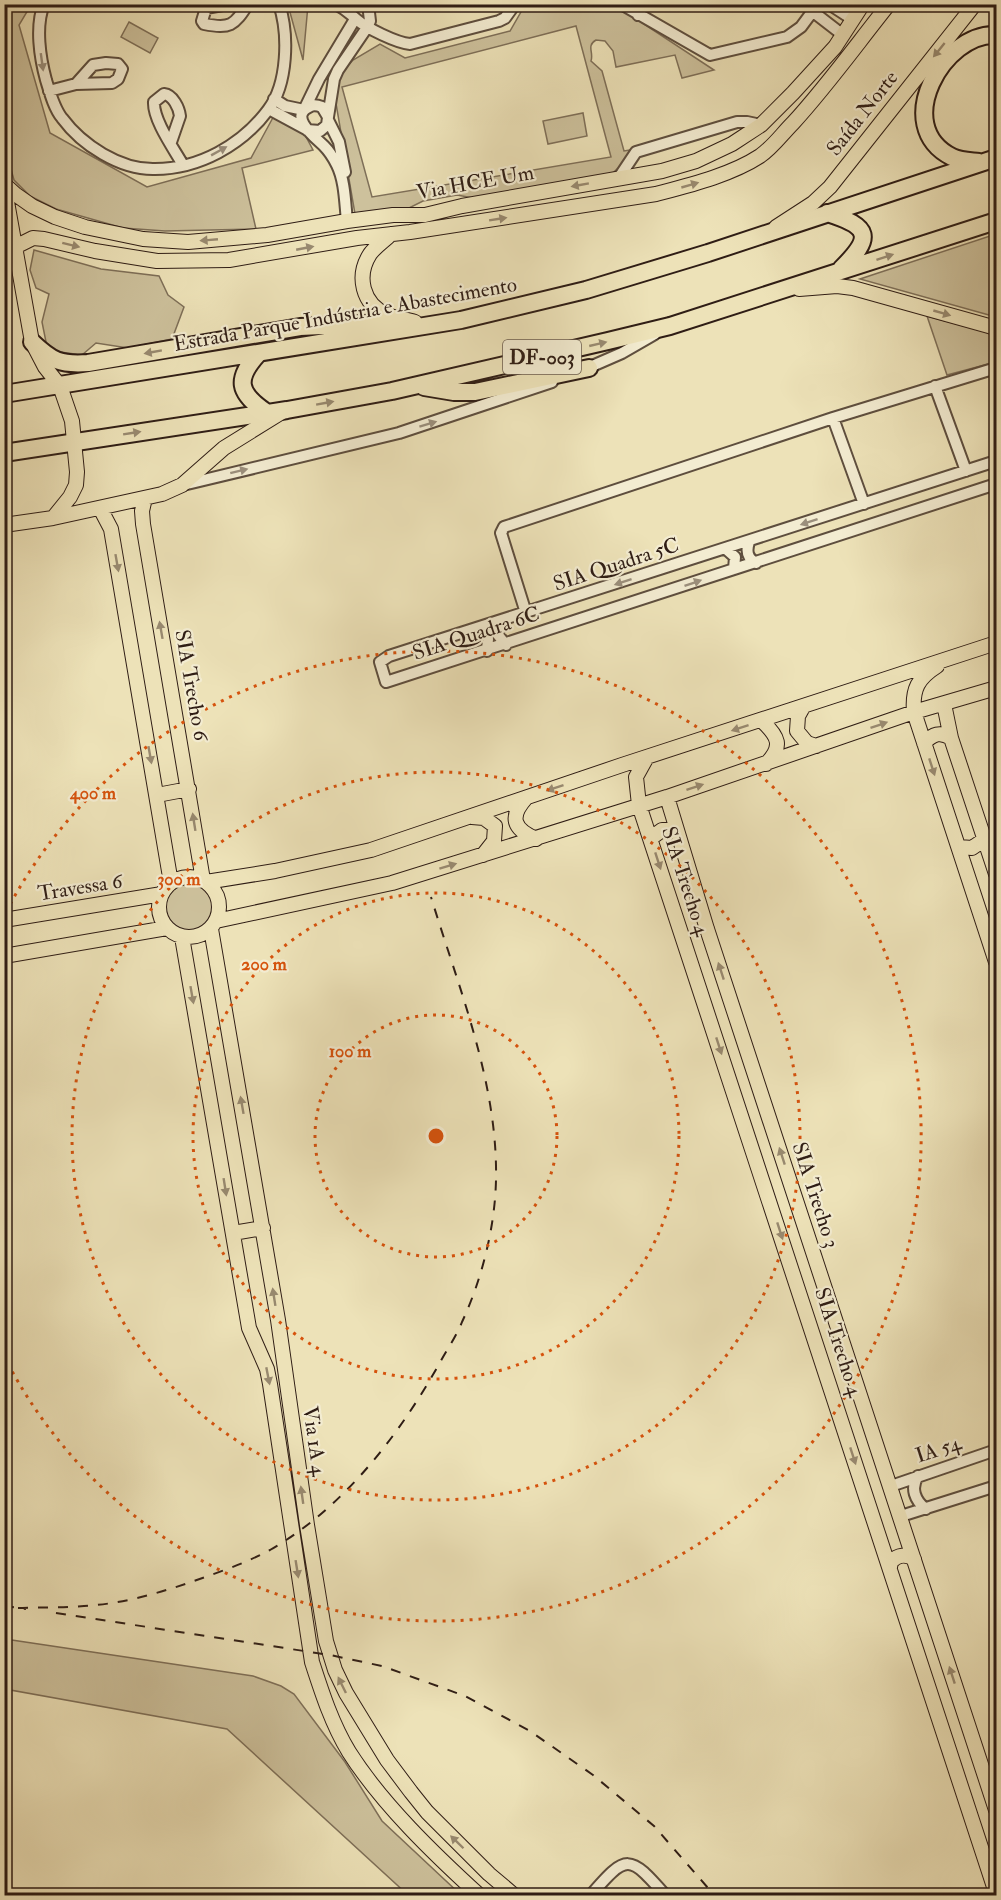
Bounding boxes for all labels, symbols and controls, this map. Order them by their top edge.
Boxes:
one-way arrow [932,42,945,58]
one-way arrow [38,53,47,72]
street label: Saída Norte [821,65,904,161]
one-way arrow [211,146,228,156]
street label: Via HCE Um [414,159,536,206]
one-way arrow [681,180,699,189]
one-way arrow [570,181,589,190]
one-way arrow [488,214,507,223]
one-way arrow [200,236,219,245]
one-way arrow [61,241,80,251]
one-way arrow [296,243,315,252]
one-way arrow [876,252,894,261]
street label: Estrada Parque Indústria e Abastecimento [171,271,519,358]
one-way arrow [933,308,951,318]
one-way arrow [588,338,607,348]
road number: DF-003 [503,340,581,374]
one-way arrow [143,348,162,357]
one-way arrow [316,398,335,407]
one-way arrow [420,419,438,428]
one-way arrow [123,428,142,437]
one-way arrow [230,466,249,475]
one-way arrow [800,518,818,528]
street label: SIA Quadra 5C [550,531,683,598]
one-way arrow [113,554,122,573]
one-way arrow [614,577,632,587]
one-way arrow [684,578,702,587]
street label: SIA Quadra 6C [409,600,543,667]
one-way arrow [157,620,166,639]
street label: SIA Trecho 6 [168,627,215,744]
one-way arrow [870,719,888,729]
one-way arrow [731,723,749,733]
one-way arrow [146,746,155,765]
one-way arrow [928,758,937,776]
text: 400 m [69,782,117,805]
one-way arrow [686,782,704,792]
one-way arrow [546,784,564,794]
one-way arrow [189,812,198,831]
street label: SIA Trecho 4 [655,823,716,941]
one-way arrow [654,852,663,870]
one-way arrow [439,861,457,870]
street label: Travessa 6 [36,867,126,907]
text: 300 m [157,868,202,891]
text: 200 m [241,953,288,976]
one-way arrow [715,962,725,980]
one-way arrow [188,985,197,1004]
one-way arrow [714,1037,724,1055]
text: 100 m [329,1040,372,1063]
one-way arrow [237,1095,246,1114]
centre of rings [426,1126,446,1146]
street label: SIA Trecho 3 [786,1139,845,1252]
one-way arrow [776,1147,786,1165]
one-way arrow [221,1178,230,1197]
one-way arrow [776,1222,785,1240]
street label: SIA Trecho 4 [808,1284,869,1402]
one-way arrow [269,1288,278,1307]
one-way arrow [264,1367,273,1386]
street label: Via 1A 4 [296,1405,333,1479]
street label: IA 54 [912,1429,966,1469]
one-way arrow [849,1447,859,1465]
one-way arrow [298,1485,307,1504]
one-way arrow [293,1559,302,1578]
one-way arrow [947,1666,956,1684]
one-way arrow [338,1677,347,1694]
one-way arrow [450,1835,464,1849]

